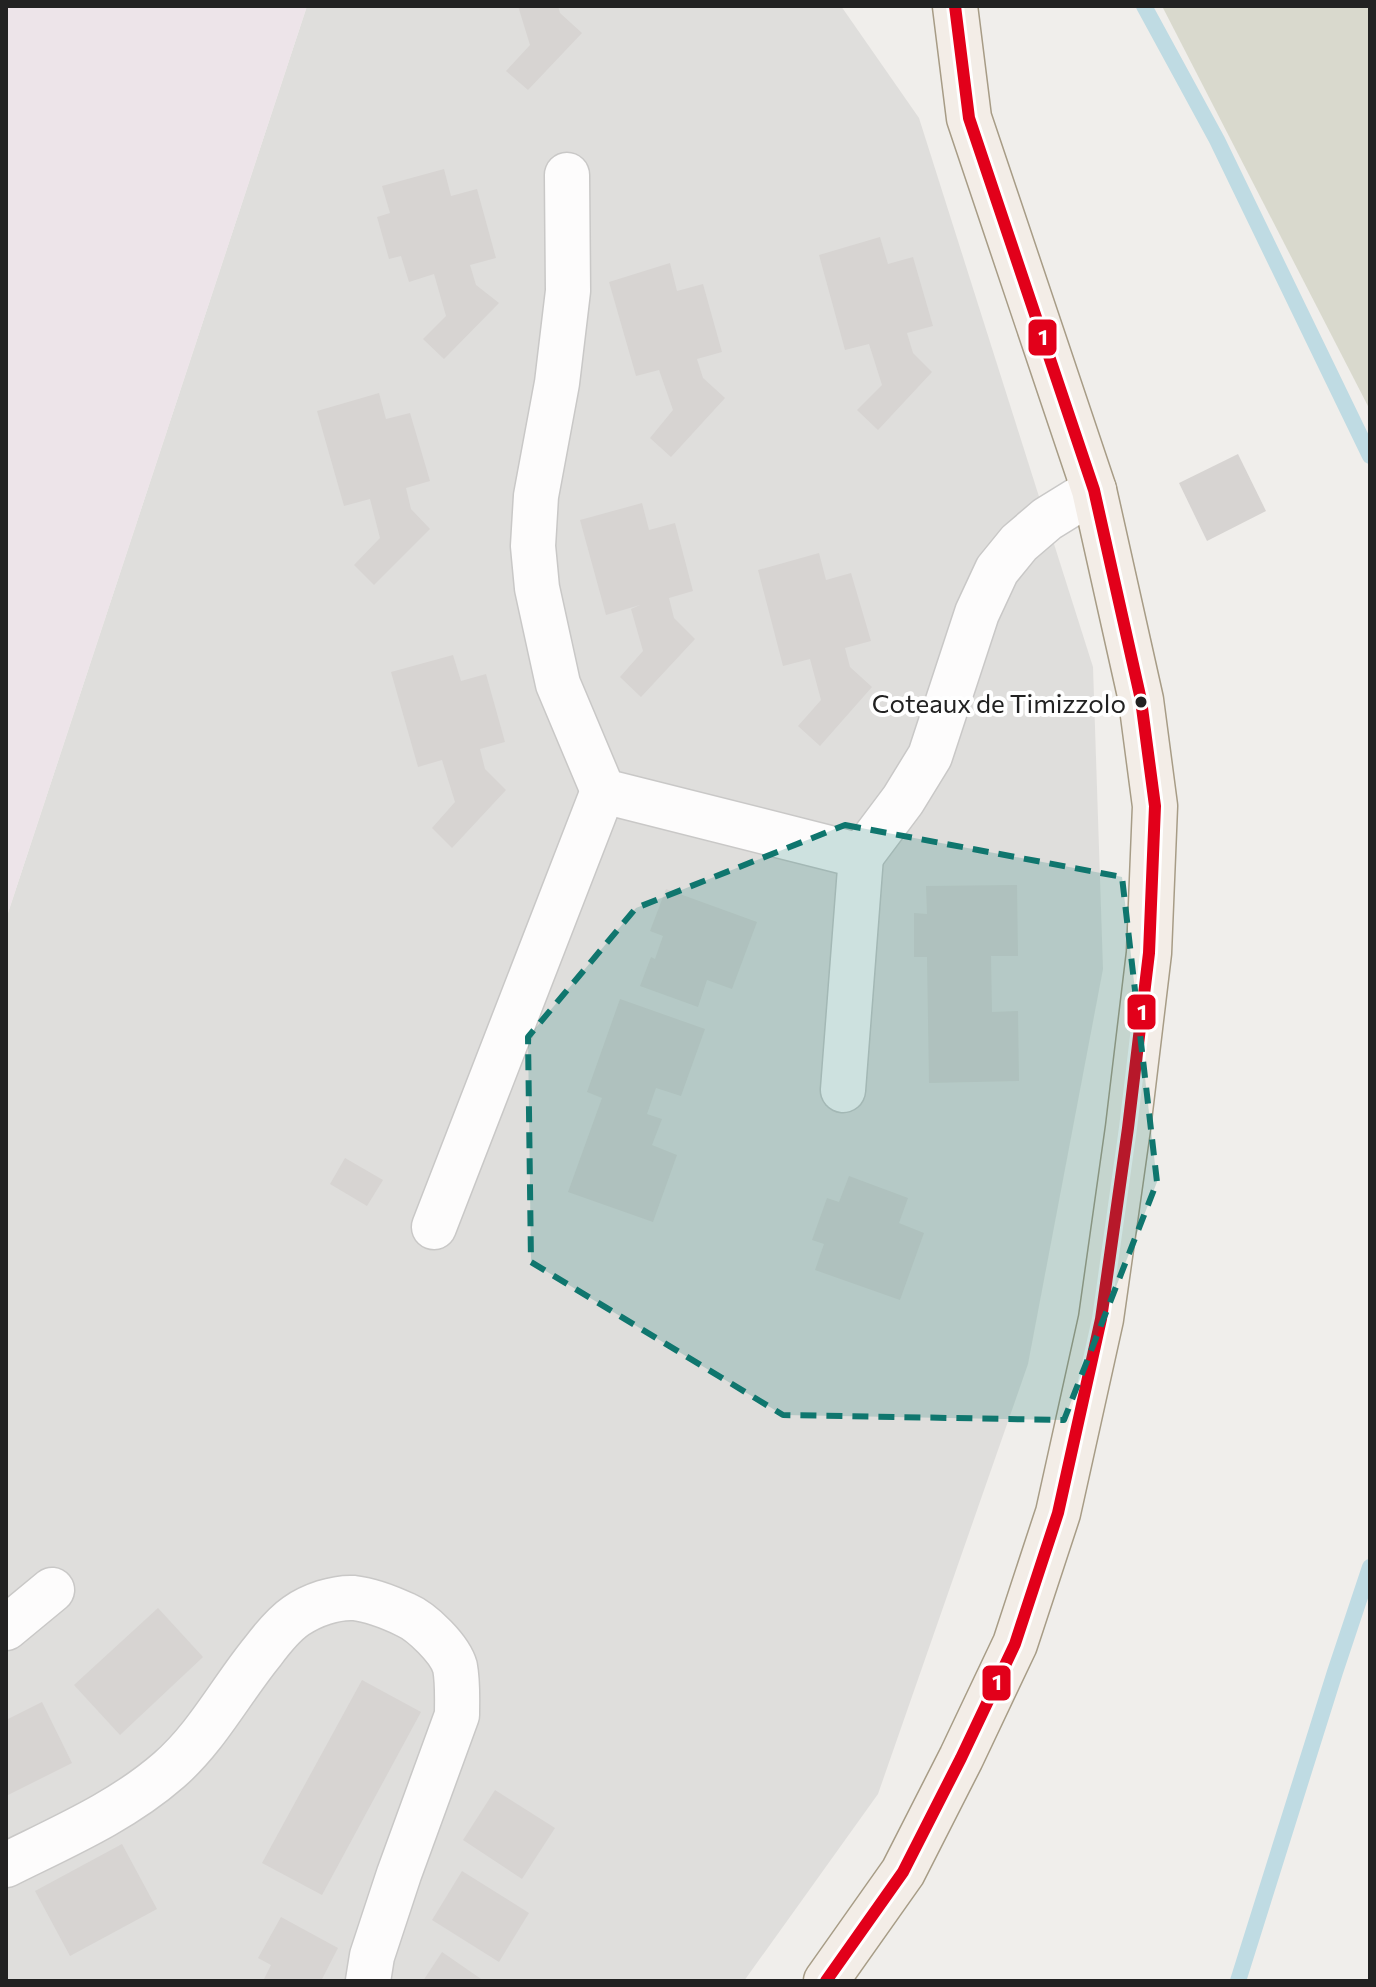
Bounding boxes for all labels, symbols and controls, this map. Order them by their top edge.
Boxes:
line badge: 1 [1027,318,1058,357]
text: 1 [1038,323,1048,350]
place label: Coteaux de Timizzolo [872,687,1126,718]
marker: Coteaux de Timizzolo [1133,694,1149,710]
line badge: 1 [1126,993,1157,1031]
text: 1 [1137,998,1147,1025]
line badge: 1 [981,1664,1012,1702]
text: 1 [992,1668,1002,1695]

